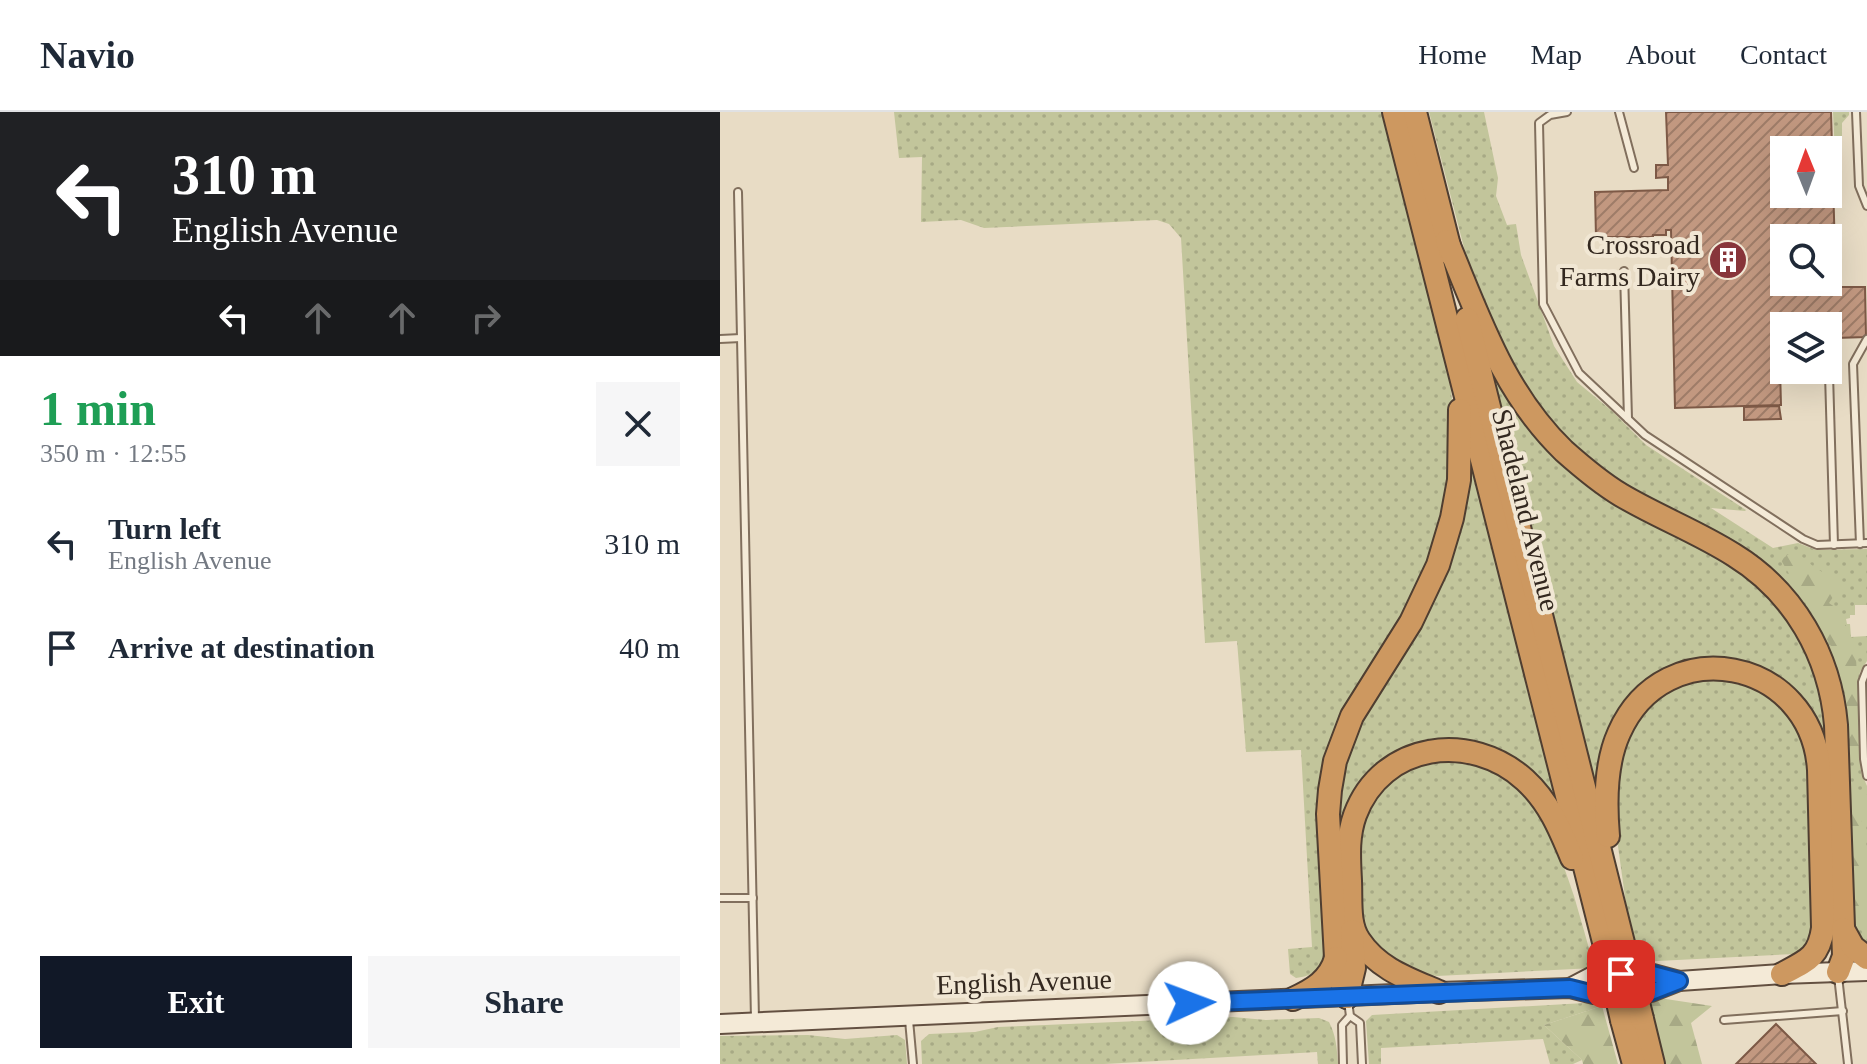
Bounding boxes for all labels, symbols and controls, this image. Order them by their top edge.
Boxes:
text: Navio [40,34,135,76]
text: Home [1418,39,1487,70]
text: Map [1531,39,1582,70]
text: About [1626,39,1696,70]
text: Contact [1740,39,1827,70]
north arrow [1770,136,1842,208]
map controls [1770,136,1842,384]
icon: left [40,144,144,248]
text: 310 m [172,144,317,206]
text: English Avenue [172,210,398,250]
button: search [1770,224,1842,296]
place label: Crossroad Farms Dairy [1559,229,1700,292]
building icon: Crossroad Farms Dairy [1707,239,1749,281]
icon: left [212,296,256,340]
icon: ahead [296,296,340,340]
icon: ahead [380,296,424,340]
icon: right [464,296,508,340]
button: layers [1770,312,1842,384]
text: 1 min [40,382,156,435]
button: close [596,382,680,466]
street label: Shadeland Avenue [1486,406,1566,614]
text: 350 m · 12:55 [40,439,187,468]
text: Turn left [108,512,221,545]
icon: left [40,522,84,566]
text: 310 m [604,527,680,560]
text: English Avenue [108,546,271,575]
icon: arrive [40,626,84,670]
text: Arrive at destination [108,631,375,664]
text: 40 m [619,631,680,664]
pin [1587,940,1655,1008]
icon: arrive [1599,952,1643,996]
button: Exit [40,956,352,1048]
button: Share [368,956,680,1048]
position arrow [1147,961,1231,1045]
street label: English Avenue [936,963,1112,1001]

